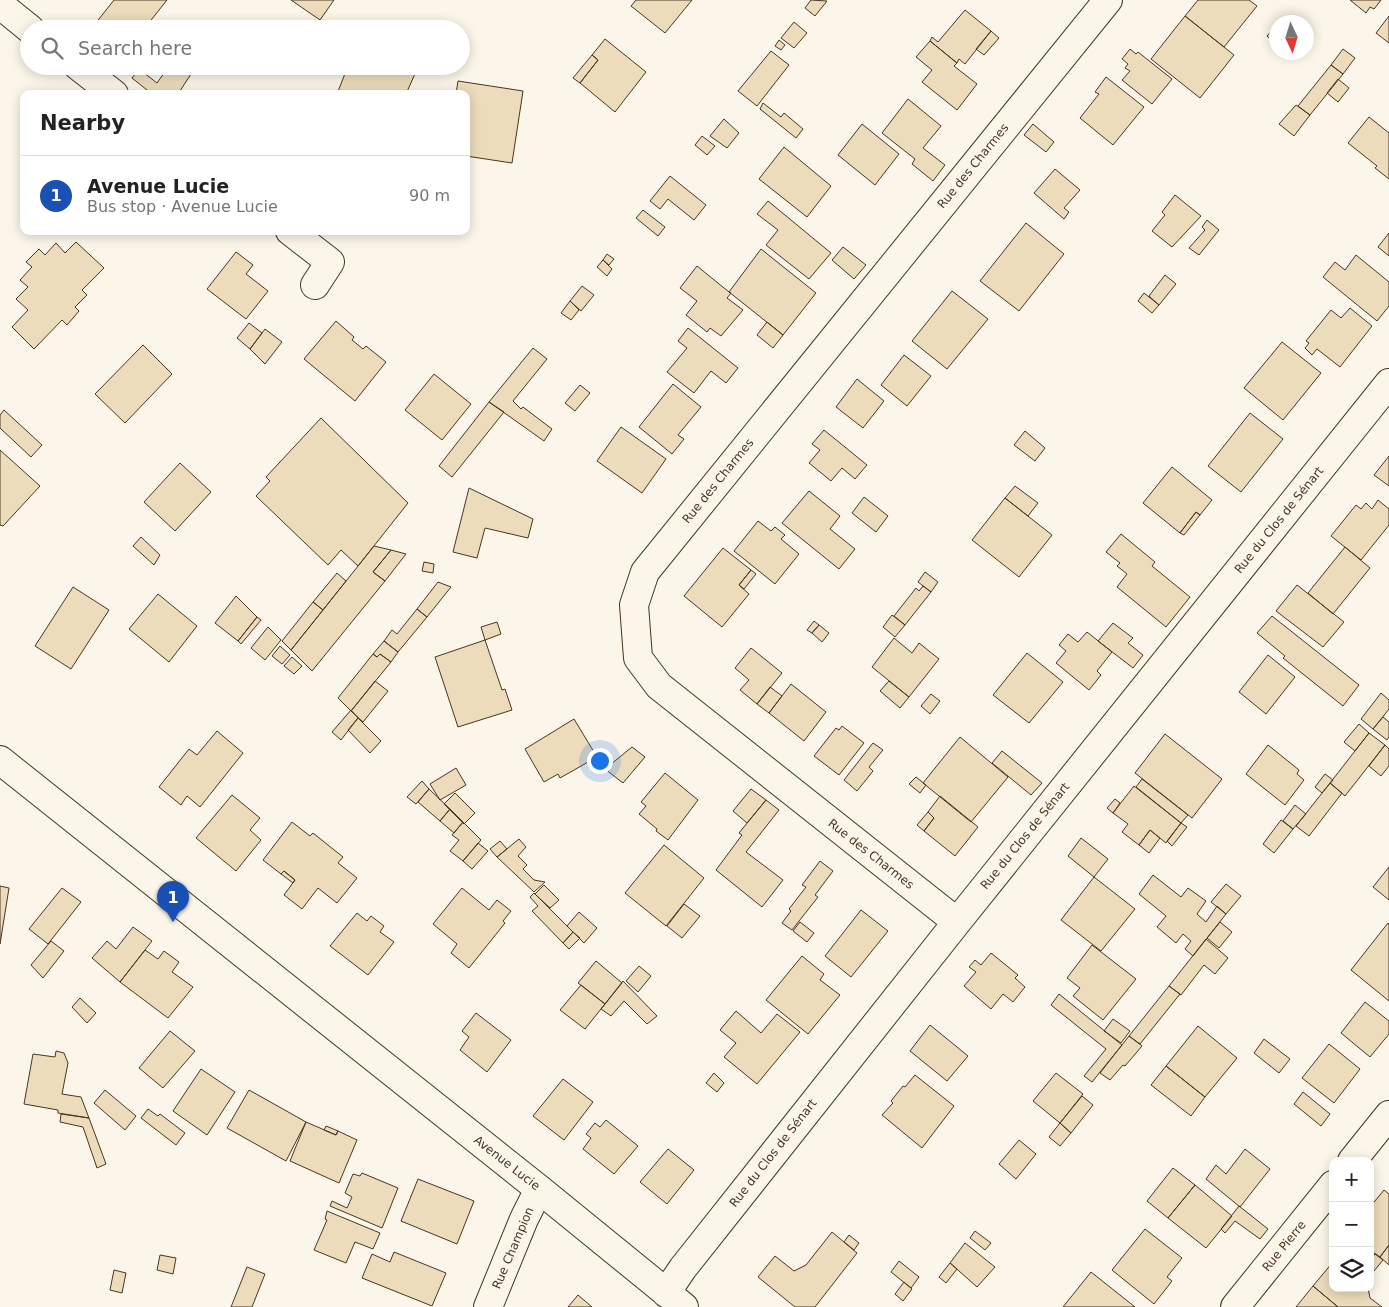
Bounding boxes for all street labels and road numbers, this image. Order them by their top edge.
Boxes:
street label: Rue des Charmes [935,121,1011,211]
street label: Rue des Charmes [680,436,756,526]
street label: Rue du Clos de Sénart [1232,464,1327,576]
street label: Rue du Clos de Sénart [978,780,1073,892]
street label: Rue des Charmes [825,816,917,892]
street label: Rue du Clos de Sénart [726,1096,820,1210]
street label: Avenue Lucie [471,1133,543,1193]
street label: Rue Champion [489,1205,537,1291]
street label: Rue Pierre [1259,1218,1309,1274]

